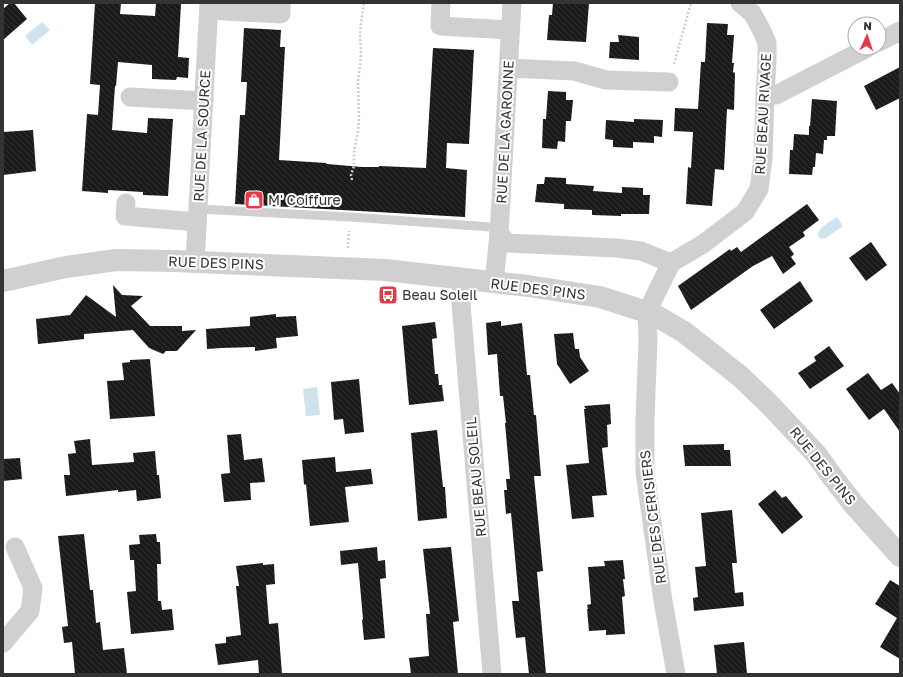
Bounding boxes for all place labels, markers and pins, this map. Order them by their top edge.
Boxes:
shop icon: M' Coiffure [243,189,265,211]
place label: M' Coiffure [268,191,341,208]
bus stop icon: Beau Soleil [377,284,399,306]
place label: Beau Soleil [402,286,477,303]

